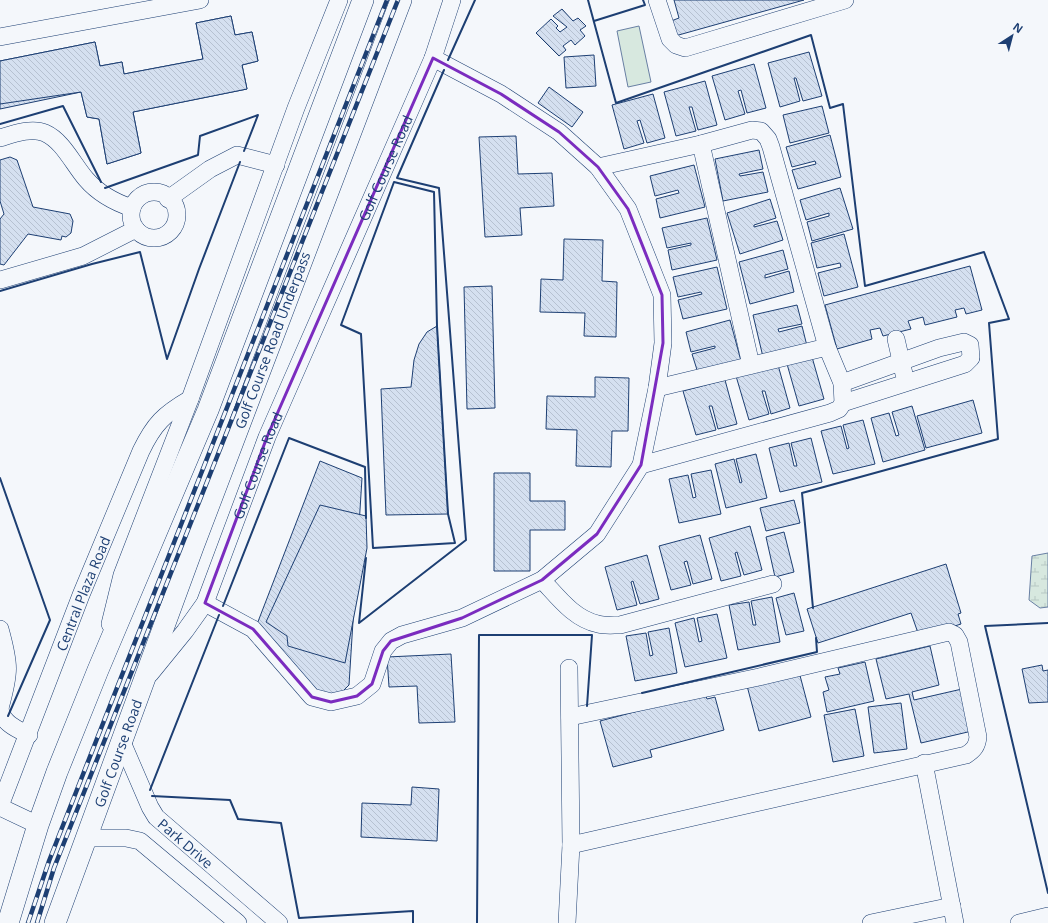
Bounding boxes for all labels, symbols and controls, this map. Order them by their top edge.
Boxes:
north arrow [992,16,1032,56]
text: N [1010,19,1026,36]
street label: Golf Course Road [353,112,416,224]
street label: Golf Course Road Underpass [229,248,314,431]
street label: Golf Course Road [228,409,286,522]
street label: Central Plaza Road [51,533,114,654]
street label: Golf Course Road [89,696,146,810]
street label: Park Drive [154,814,218,872]

